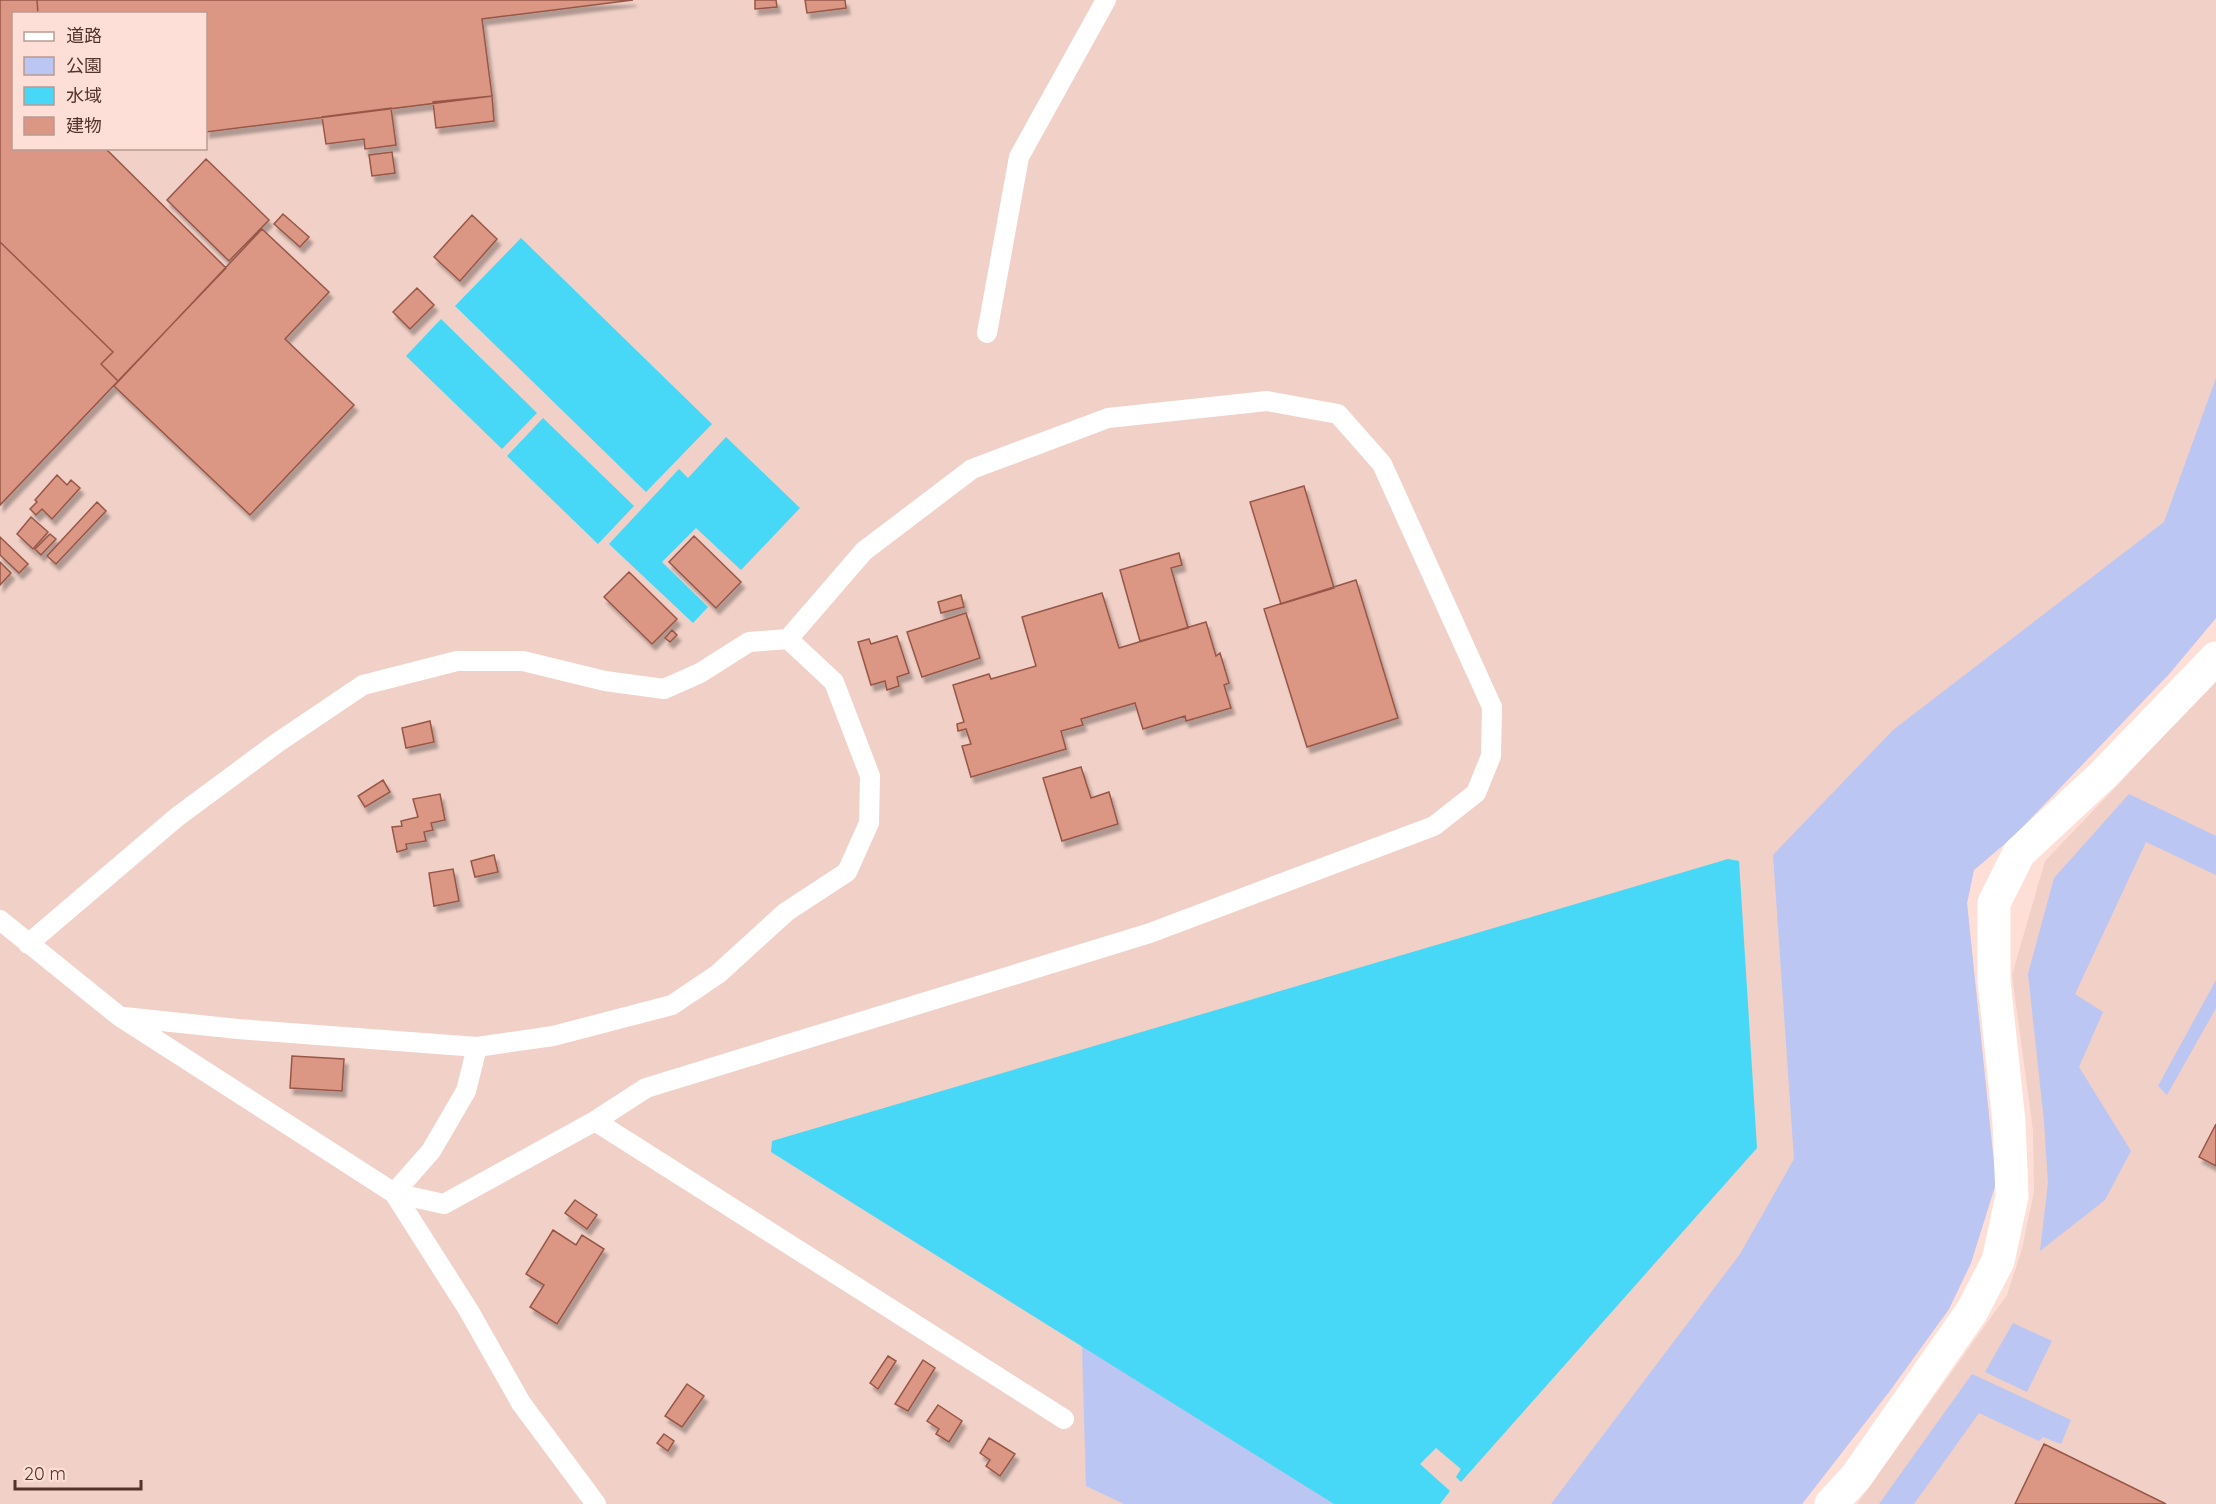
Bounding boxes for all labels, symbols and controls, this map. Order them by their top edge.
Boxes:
legend [12,12,207,150]
text: 道路 [66,24,102,47]
text: 公園 [66,54,102,77]
text: 水域 [66,84,102,107]
text: 建物 [66,114,102,137]
scale bar [15,1453,141,1491]
text: 20 m [24,1462,66,1485]

